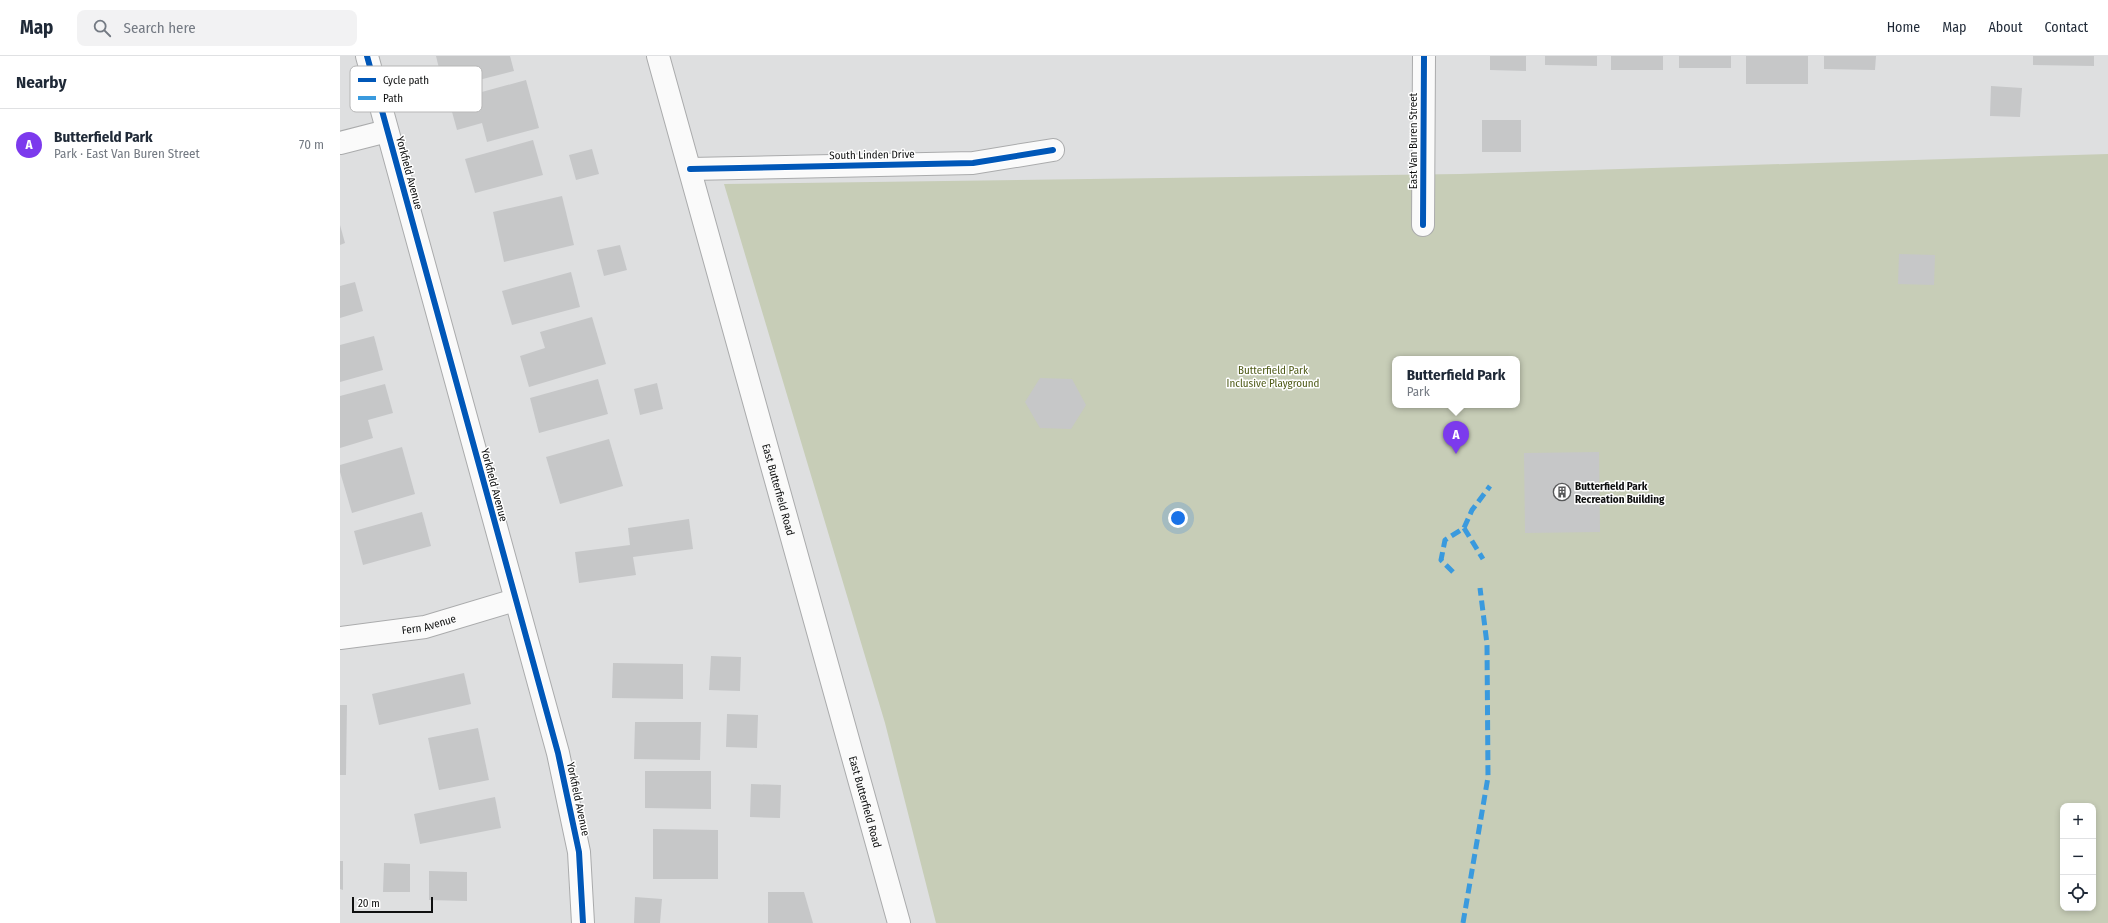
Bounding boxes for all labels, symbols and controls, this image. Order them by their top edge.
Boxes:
search box [77,10,357,46]
text: Map [20,16,53,39]
icon: search [91,17,113,39]
text: Search here [123,19,196,37]
text: Home [1887,19,1920,36]
text: Map [1942,19,1966,36]
text: About [1988,19,2023,36]
text: Contact [2045,19,2088,36]
legend [350,66,482,112]
text: Nearby [16,72,67,93]
text: Cycle path [383,74,429,87]
text: Path [383,92,403,105]
street label: East Van Buren Street [1407,92,1420,189]
text: Butterfield Park [54,128,153,146]
street label: Yorkfield Avenue [393,135,425,211]
text: A [25,137,33,152]
text: 70 m [299,137,324,152]
text: Park · East Van Buren Street [54,146,200,161]
street label: South Linden Drive [829,148,915,162]
popup [1392,356,1520,408]
park label: Butterfield Park Inclusive Playground [1227,364,1319,390]
text: Butterfield Park [1407,366,1505,384]
text: Park [1407,384,1430,399]
pin: A [1443,421,1469,454]
street label: East Butterfield Road [760,442,797,537]
street label: Yorkfield Avenue [478,447,510,523]
place label: Butterfield Park Recreation Building [1575,480,1665,506]
building icon: Butterfield Park Recreation Building [1552,482,1572,502]
your location [1168,508,1188,528]
street label: Fern Avenue [401,612,457,636]
street label: East Butterfield Road [846,754,884,849]
street label: Yorkfield Avenue [564,761,592,837]
map controls [2060,803,2096,911]
button: + [2060,803,2096,839]
button: − [2060,839,2096,875]
button: locate [2060,875,2096,911]
scale bar [352,895,433,914]
text: 20 m [358,897,380,910]

